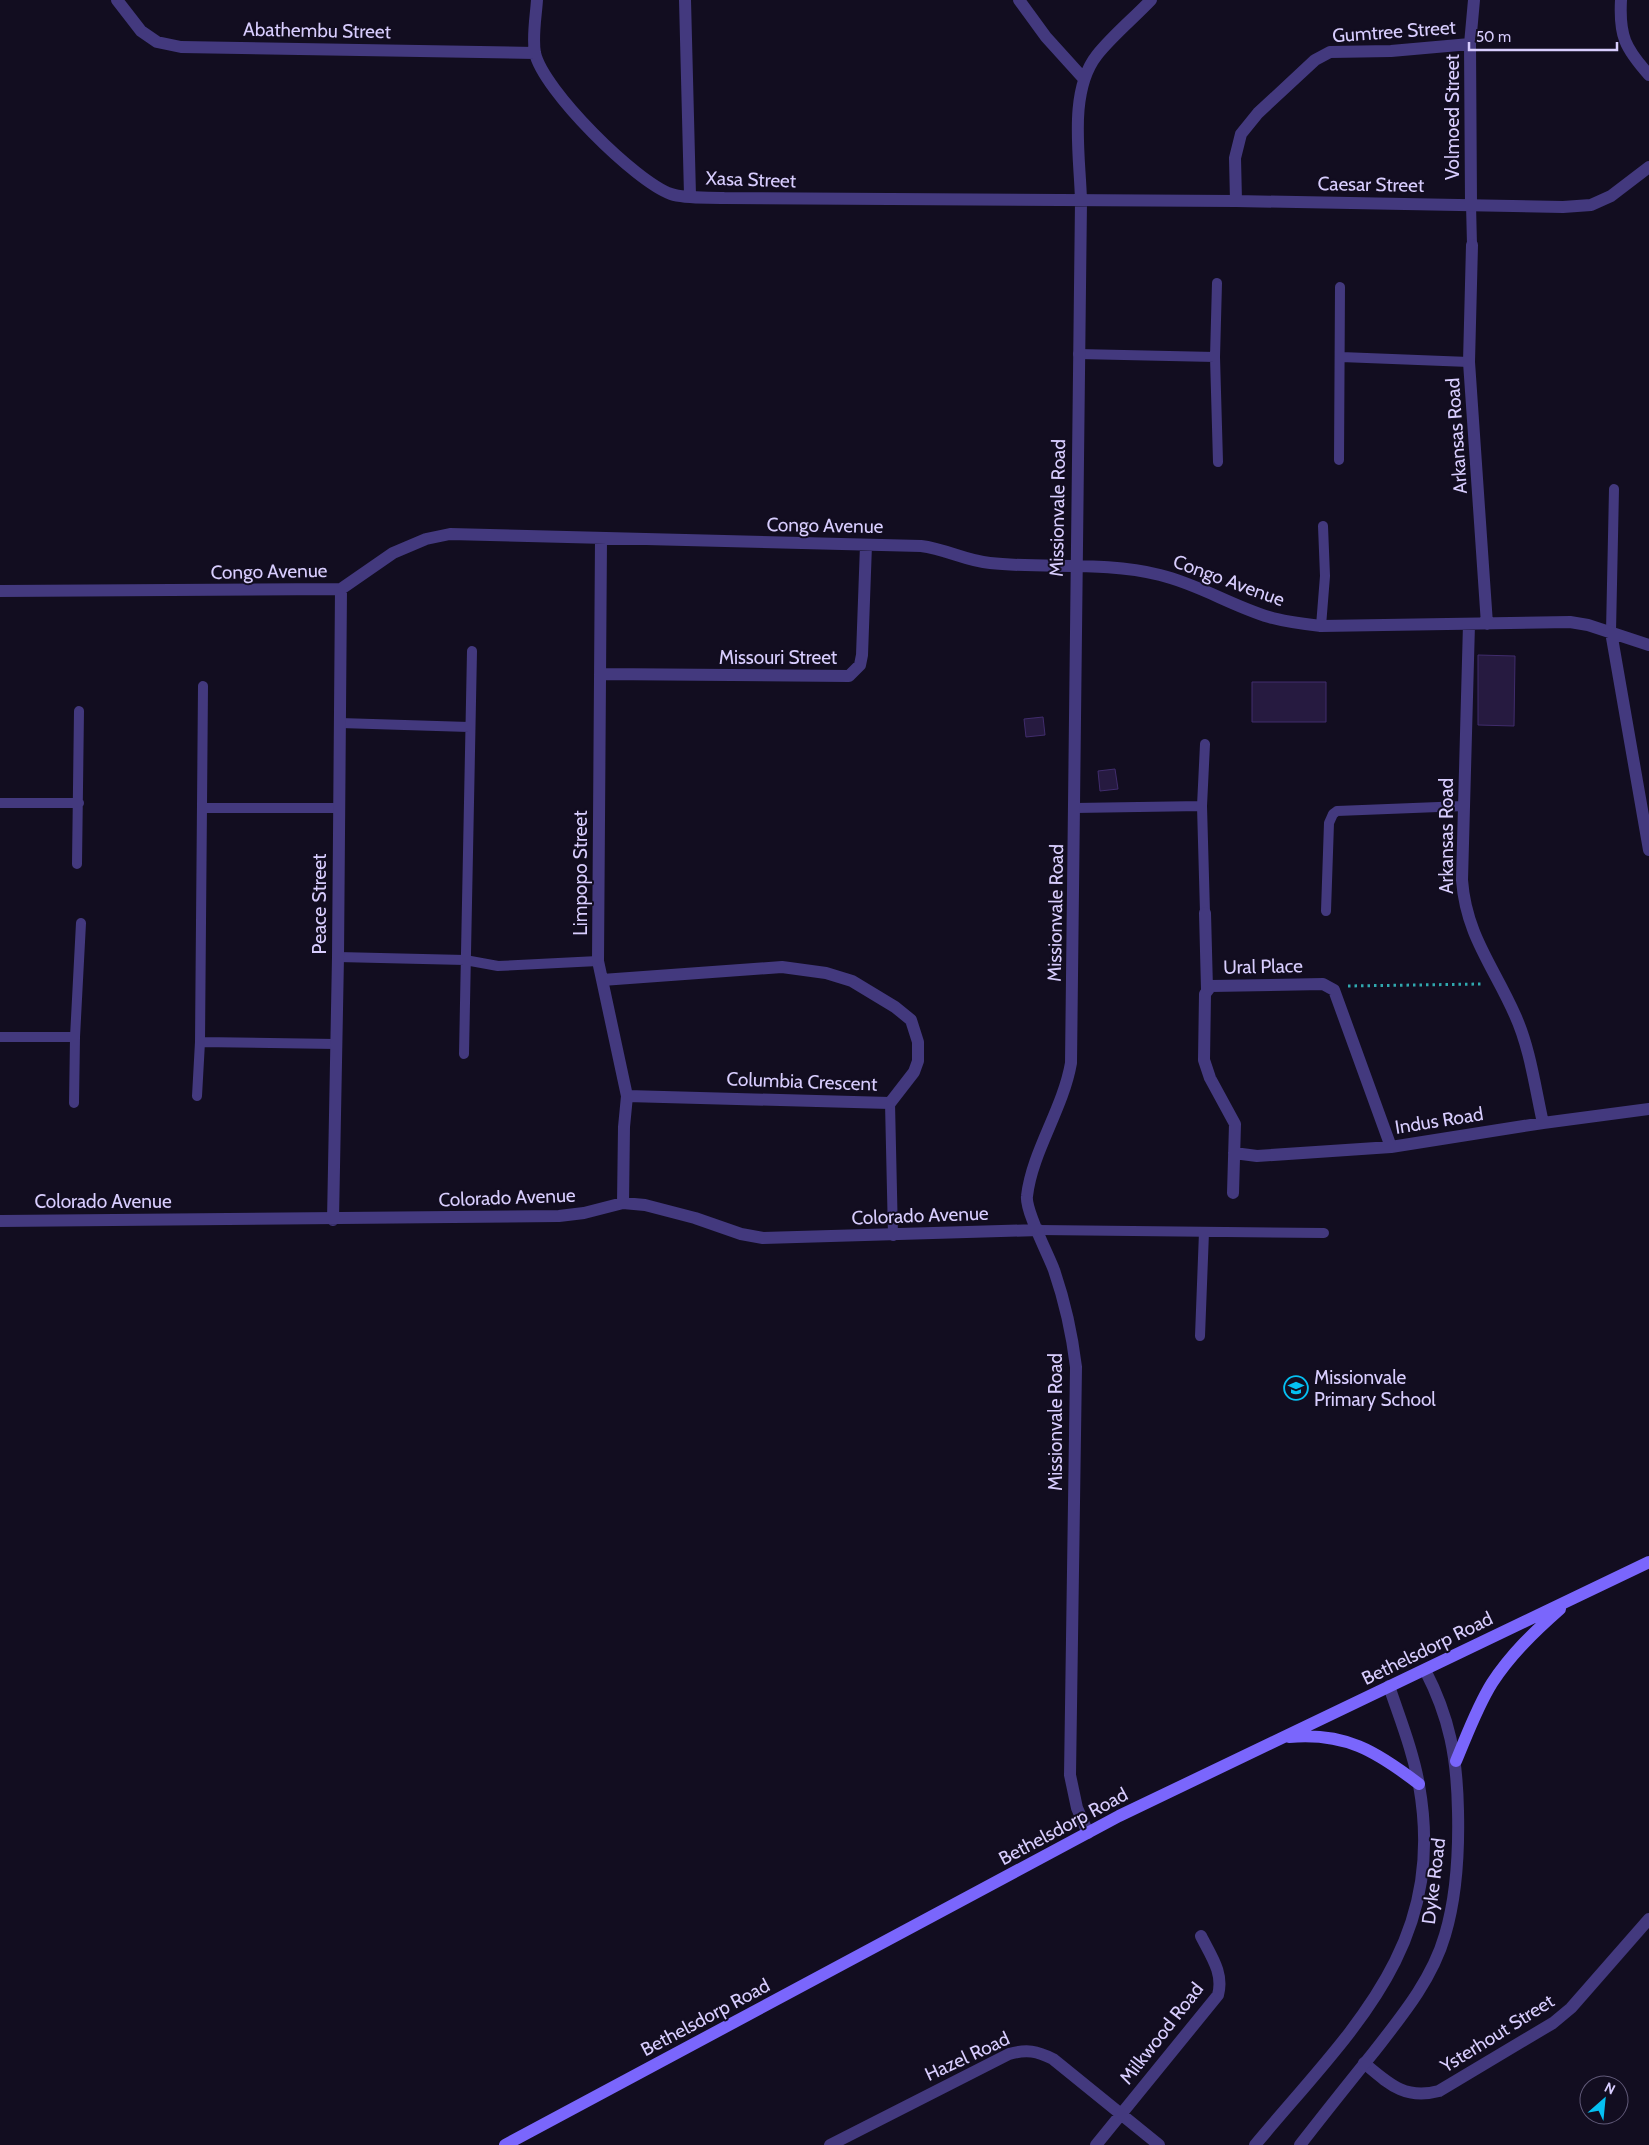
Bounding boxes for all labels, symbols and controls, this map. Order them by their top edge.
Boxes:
street label: Gumtree Street [1331,16,1457,47]
street label: Abathembu Street [243,18,392,43]
scale bar [1469,20,1616,52]
text: 50 m [1476,28,1511,46]
street label: Volmoed Street [1441,53,1464,180]
street label: Xasa Street [705,166,797,193]
street label: Caesar Street [1317,172,1425,197]
street label: Arkansas Road [1441,377,1472,495]
street label: Missionvale Road [1045,439,1070,577]
street label: Congo Avenue [766,513,884,538]
street label: Congo Avenue [1170,550,1288,611]
street label: Congo Avenue [210,559,328,584]
street label: Missouri Street [719,646,838,669]
street label: Arkansas Road [1435,778,1458,894]
street label: Limpopo Street [569,810,592,936]
street label: Missionvale Road [1043,844,1068,982]
street label: Peace Street [308,853,331,954]
street label: Ural Place [1223,954,1303,979]
street label: Columbia Crescent [726,1067,878,1096]
street label: Indus Road [1393,1102,1485,1139]
street label: Colorado Avenue [438,1184,576,1211]
street label: Colorado Avenue [34,1190,172,1213]
street label: Colorado Avenue [851,1202,989,1229]
street label: Missionvale Road [1044,1353,1067,1491]
place label: Missionvale Primary School [1314,1366,1436,1411]
school or university icon: Missionvale Primary School [1283,1375,1309,1401]
street label: Bethelsdorp Road [1358,1607,1496,1690]
street label: Bethelsdorp Road [995,1783,1132,1870]
street label: Dyke Road [1417,1837,1450,1925]
street label: Bethelsdorp Road [637,1974,774,2061]
street label: Milkwood Road [1115,1978,1208,2089]
street label: Ysterhout Street [1435,1989,1559,2078]
street label: Hazel Road [921,2027,1013,2086]
north arrow [1579,2075,1629,2125]
text: N [1601,2078,1618,2099]

